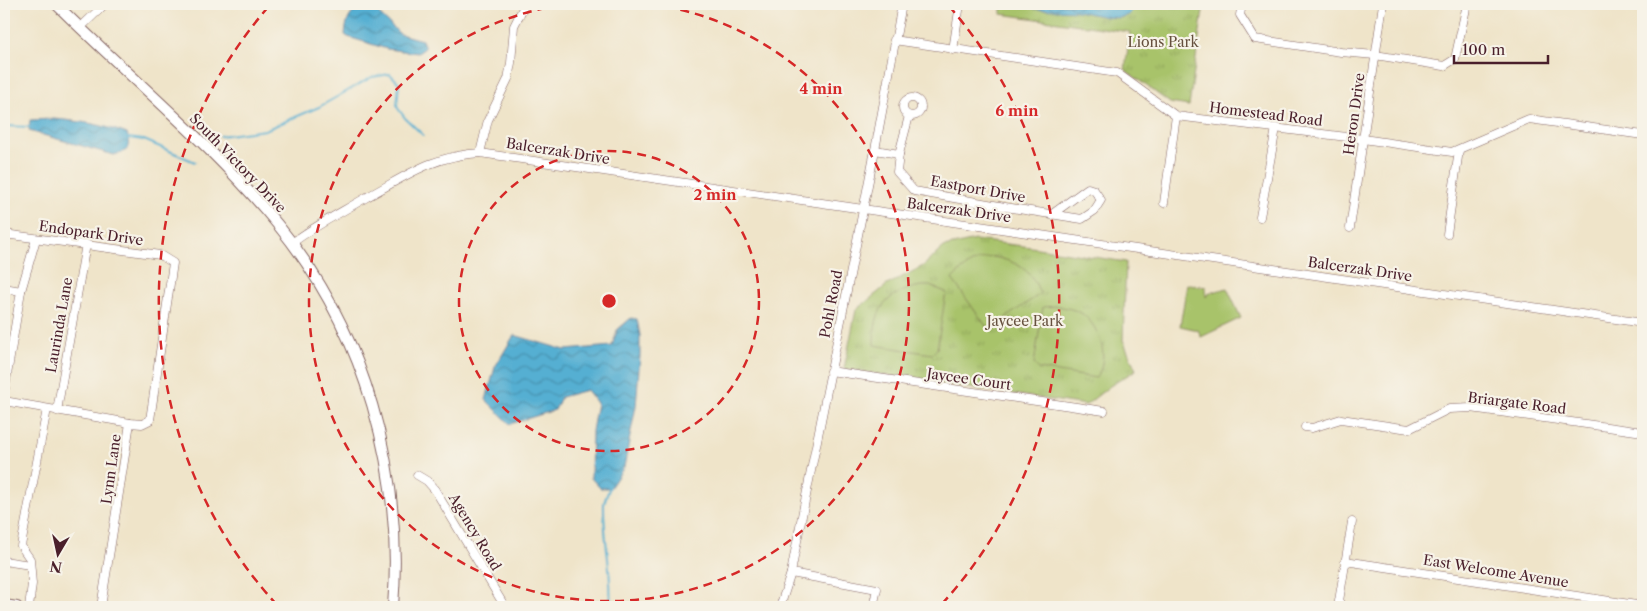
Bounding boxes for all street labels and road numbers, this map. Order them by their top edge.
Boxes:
street label: Heron Drive [1339,72,1369,156]
street label: Homestead Road [1208,98,1324,130]
street label: South Victory Drive [186,110,290,217]
street label: Balcerzak Drive [505,134,611,168]
street label: Eastport Drive [929,172,1027,206]
street label: Balcerzak Drive [906,194,1012,226]
street label: Endopark Drive [38,217,145,249]
street label: Balcerzak Drive [1307,253,1413,285]
street label: Pohl Road [816,268,846,339]
street label: Laurinda Lane [42,276,76,374]
street label: Jaycee Court [924,364,1012,394]
street label: Briargate Road [1467,388,1568,418]
street label: Lynn Lane [97,433,125,505]
street label: Agency Road [444,489,505,574]
street label: East Welcome Avenue [1422,551,1570,591]

